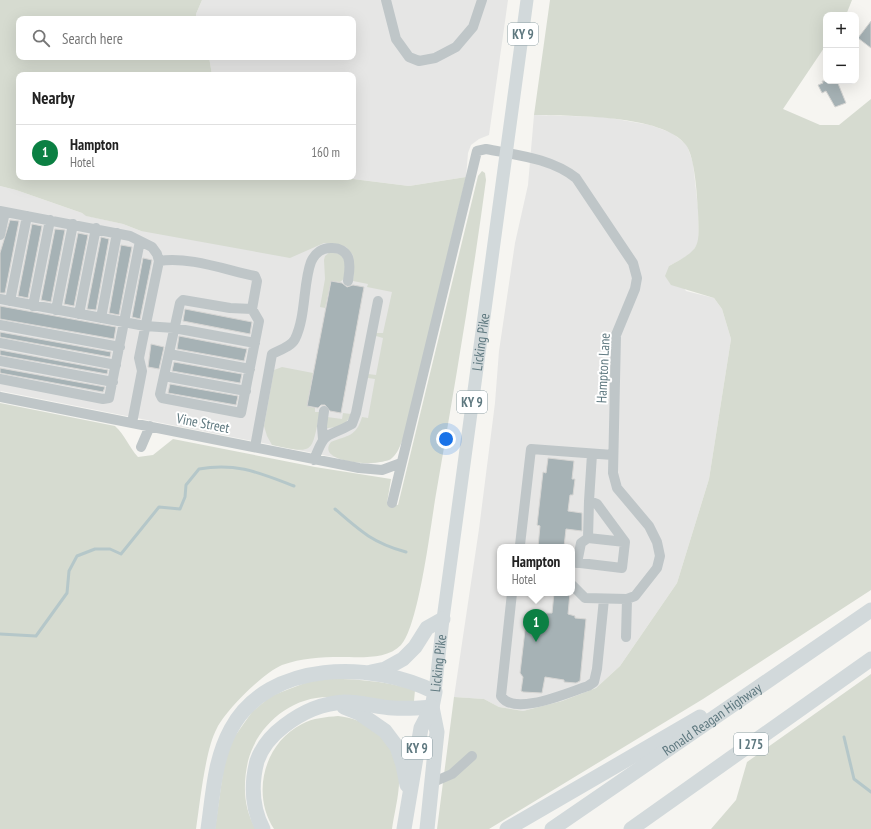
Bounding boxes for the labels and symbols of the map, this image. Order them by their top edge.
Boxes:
road number: KY 9 [508,23,538,45]
street label: Licking Pike [468,312,493,372]
street label: Hampton Lane [592,332,614,404]
road number: KY 9 [457,391,487,413]
street label: Vine Street [174,409,231,437]
your location [436,429,456,449]
pin: 1 [523,609,549,642]
street label: Licking Pike [426,633,450,693]
street label: Ronald Reagan Highway [659,678,766,760]
road number: I 275 [734,733,768,755]
road number: KY 9 [402,737,432,759]

